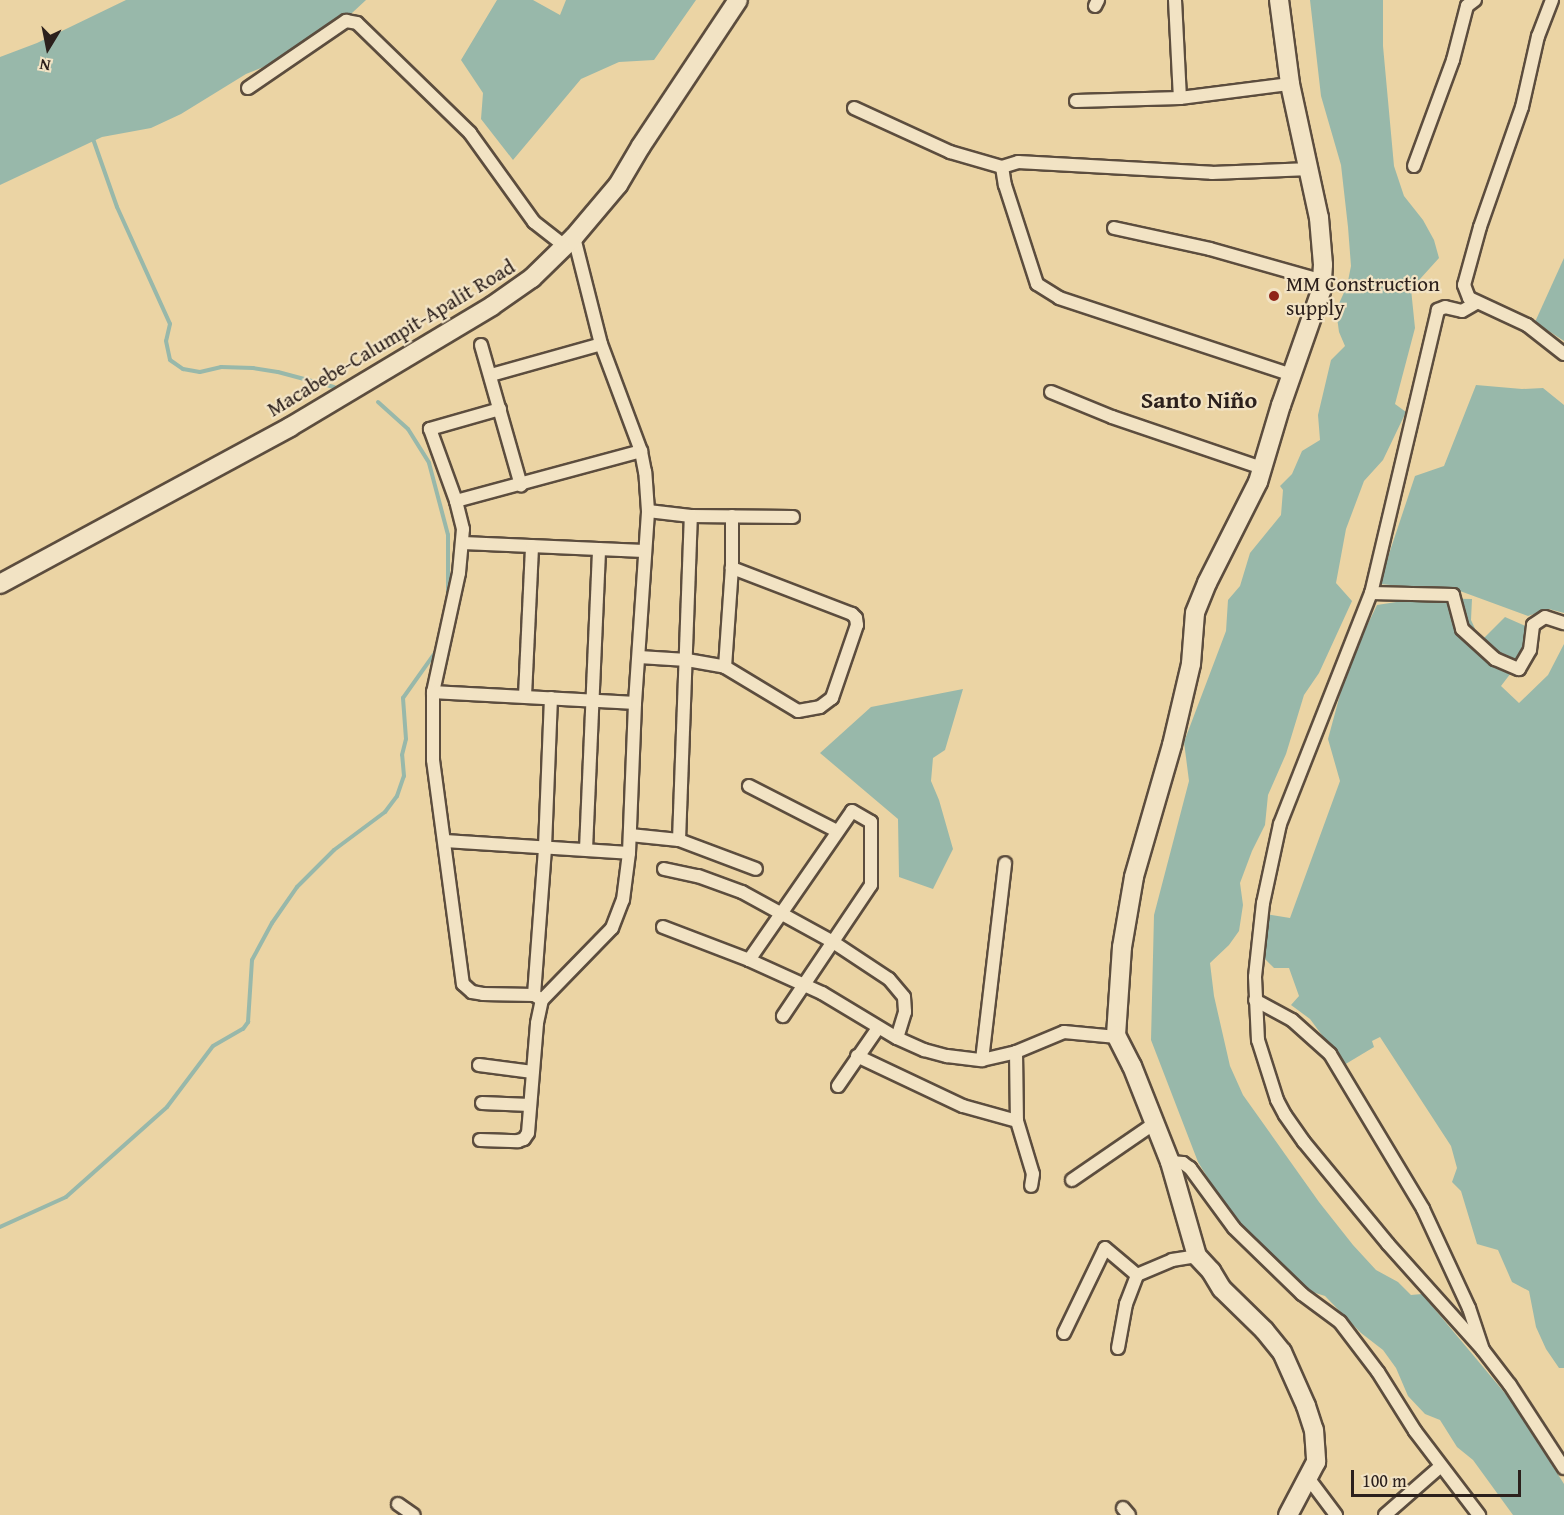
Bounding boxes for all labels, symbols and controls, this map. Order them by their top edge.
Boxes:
north arrow [18,18,78,78]
text: N [38,53,52,78]
street label: Macabebe-Calumpit-Apalit Road [263,254,519,422]
place label: MM Construction supply [1286,271,1440,321]
marker: MM Construction supply [1267,289,1281,303]
district label: Santo Niño [1141,386,1257,414]
scale bar [1354,1458,1524,1496]
text: 100 m [1362,1467,1407,1494]

